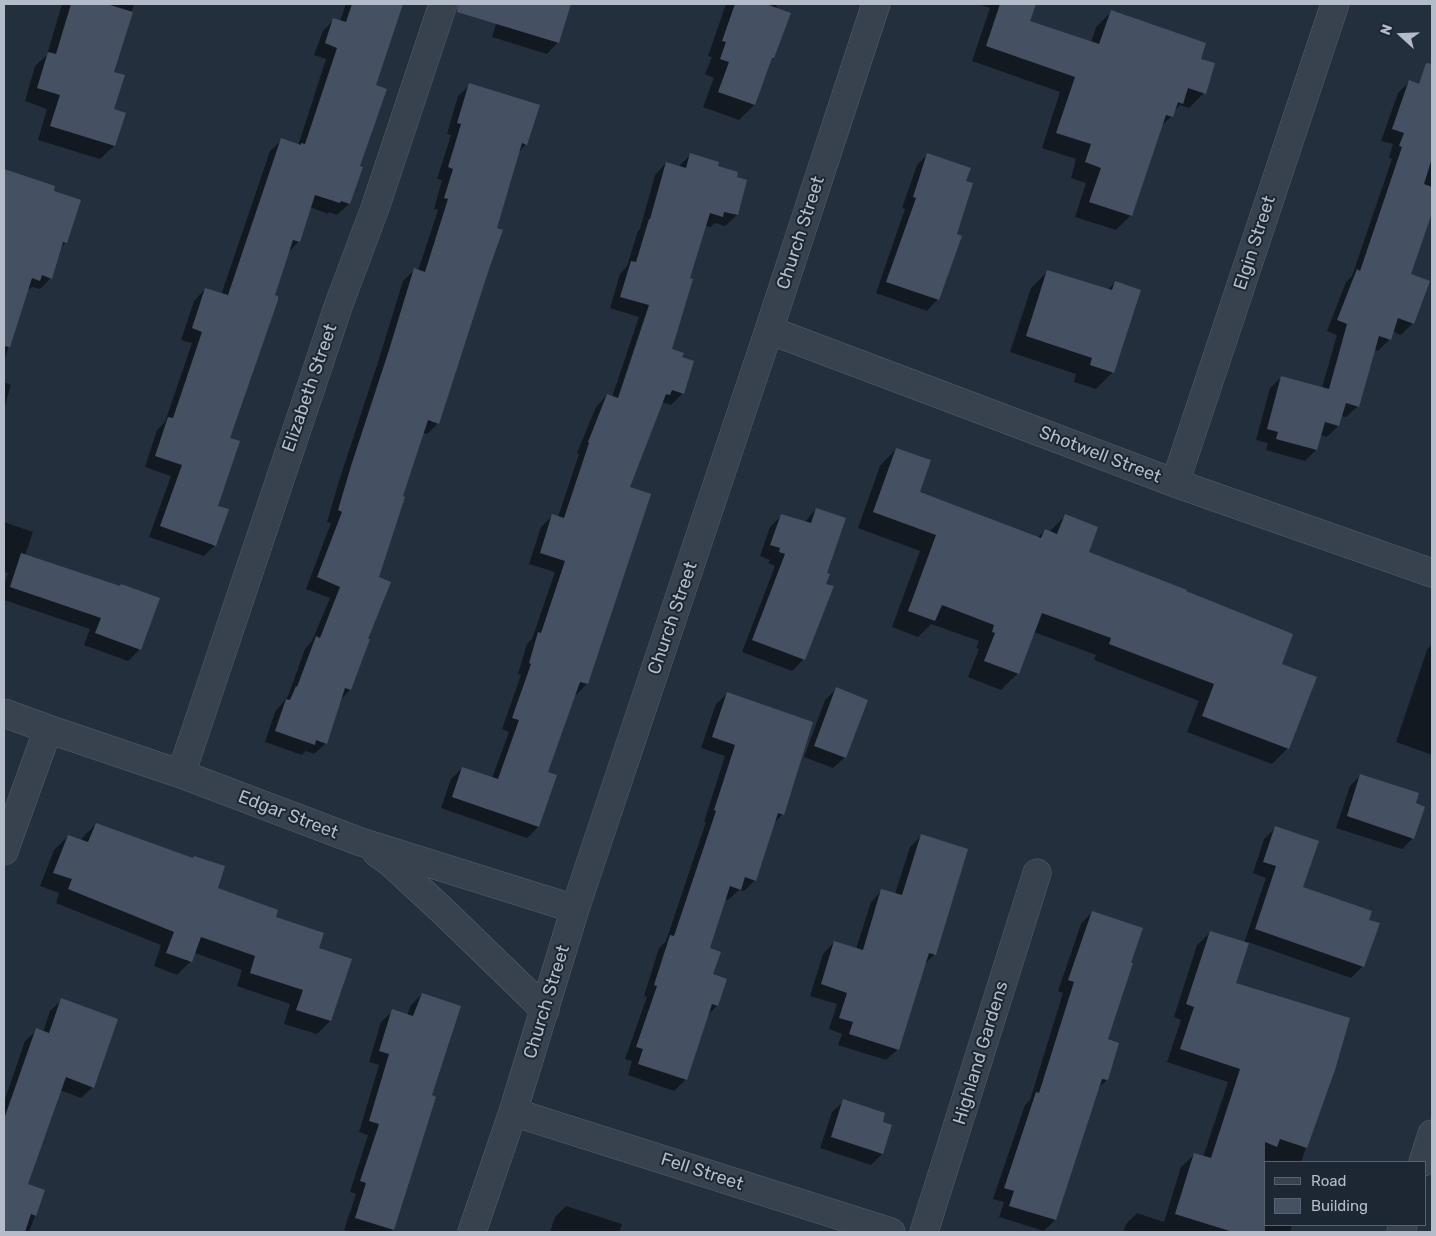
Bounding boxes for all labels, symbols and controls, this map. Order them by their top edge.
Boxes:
north arrow [1376,10,1426,60]
text: N [1377,22,1396,37]
street label: Church Street [773,174,829,292]
street label: Elgin Street [1230,193,1280,293]
street label: Elizabeth Street [278,321,342,455]
street label: Shotwell Street [1036,422,1164,488]
street label: Church Street [644,559,702,677]
street label: Edgar Street [235,786,341,844]
street label: Church Street [519,943,575,1061]
street label: Highland Gardens [949,979,1013,1127]
street label: Fell Street [658,1149,746,1195]
legend [1264,1161,1426,1226]
text: Road [1311,1172,1347,1190]
text: Building [1311,1197,1368,1215]

